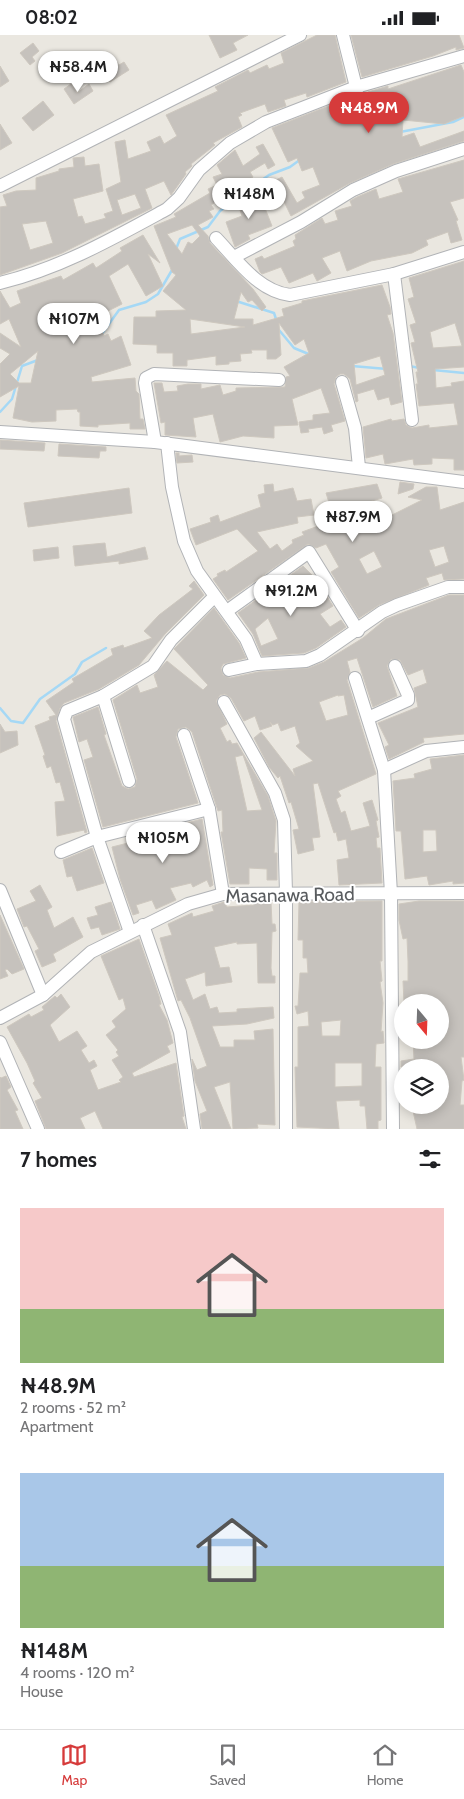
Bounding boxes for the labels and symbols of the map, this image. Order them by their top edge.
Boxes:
pin: ₦58.4M [37,50,119,93]
pin: ₦48.9M [328,91,410,134]
pin: ₦148M [214,177,284,220]
pin: ₦107M [39,303,109,345]
pin: ₦87.9M [312,501,394,543]
pin: ₦91.2M [250,575,332,617]
pin: ₦105M [128,821,198,864]
street label: Masanawa Road [225,882,355,908]
north arrow [394,994,449,1049]

